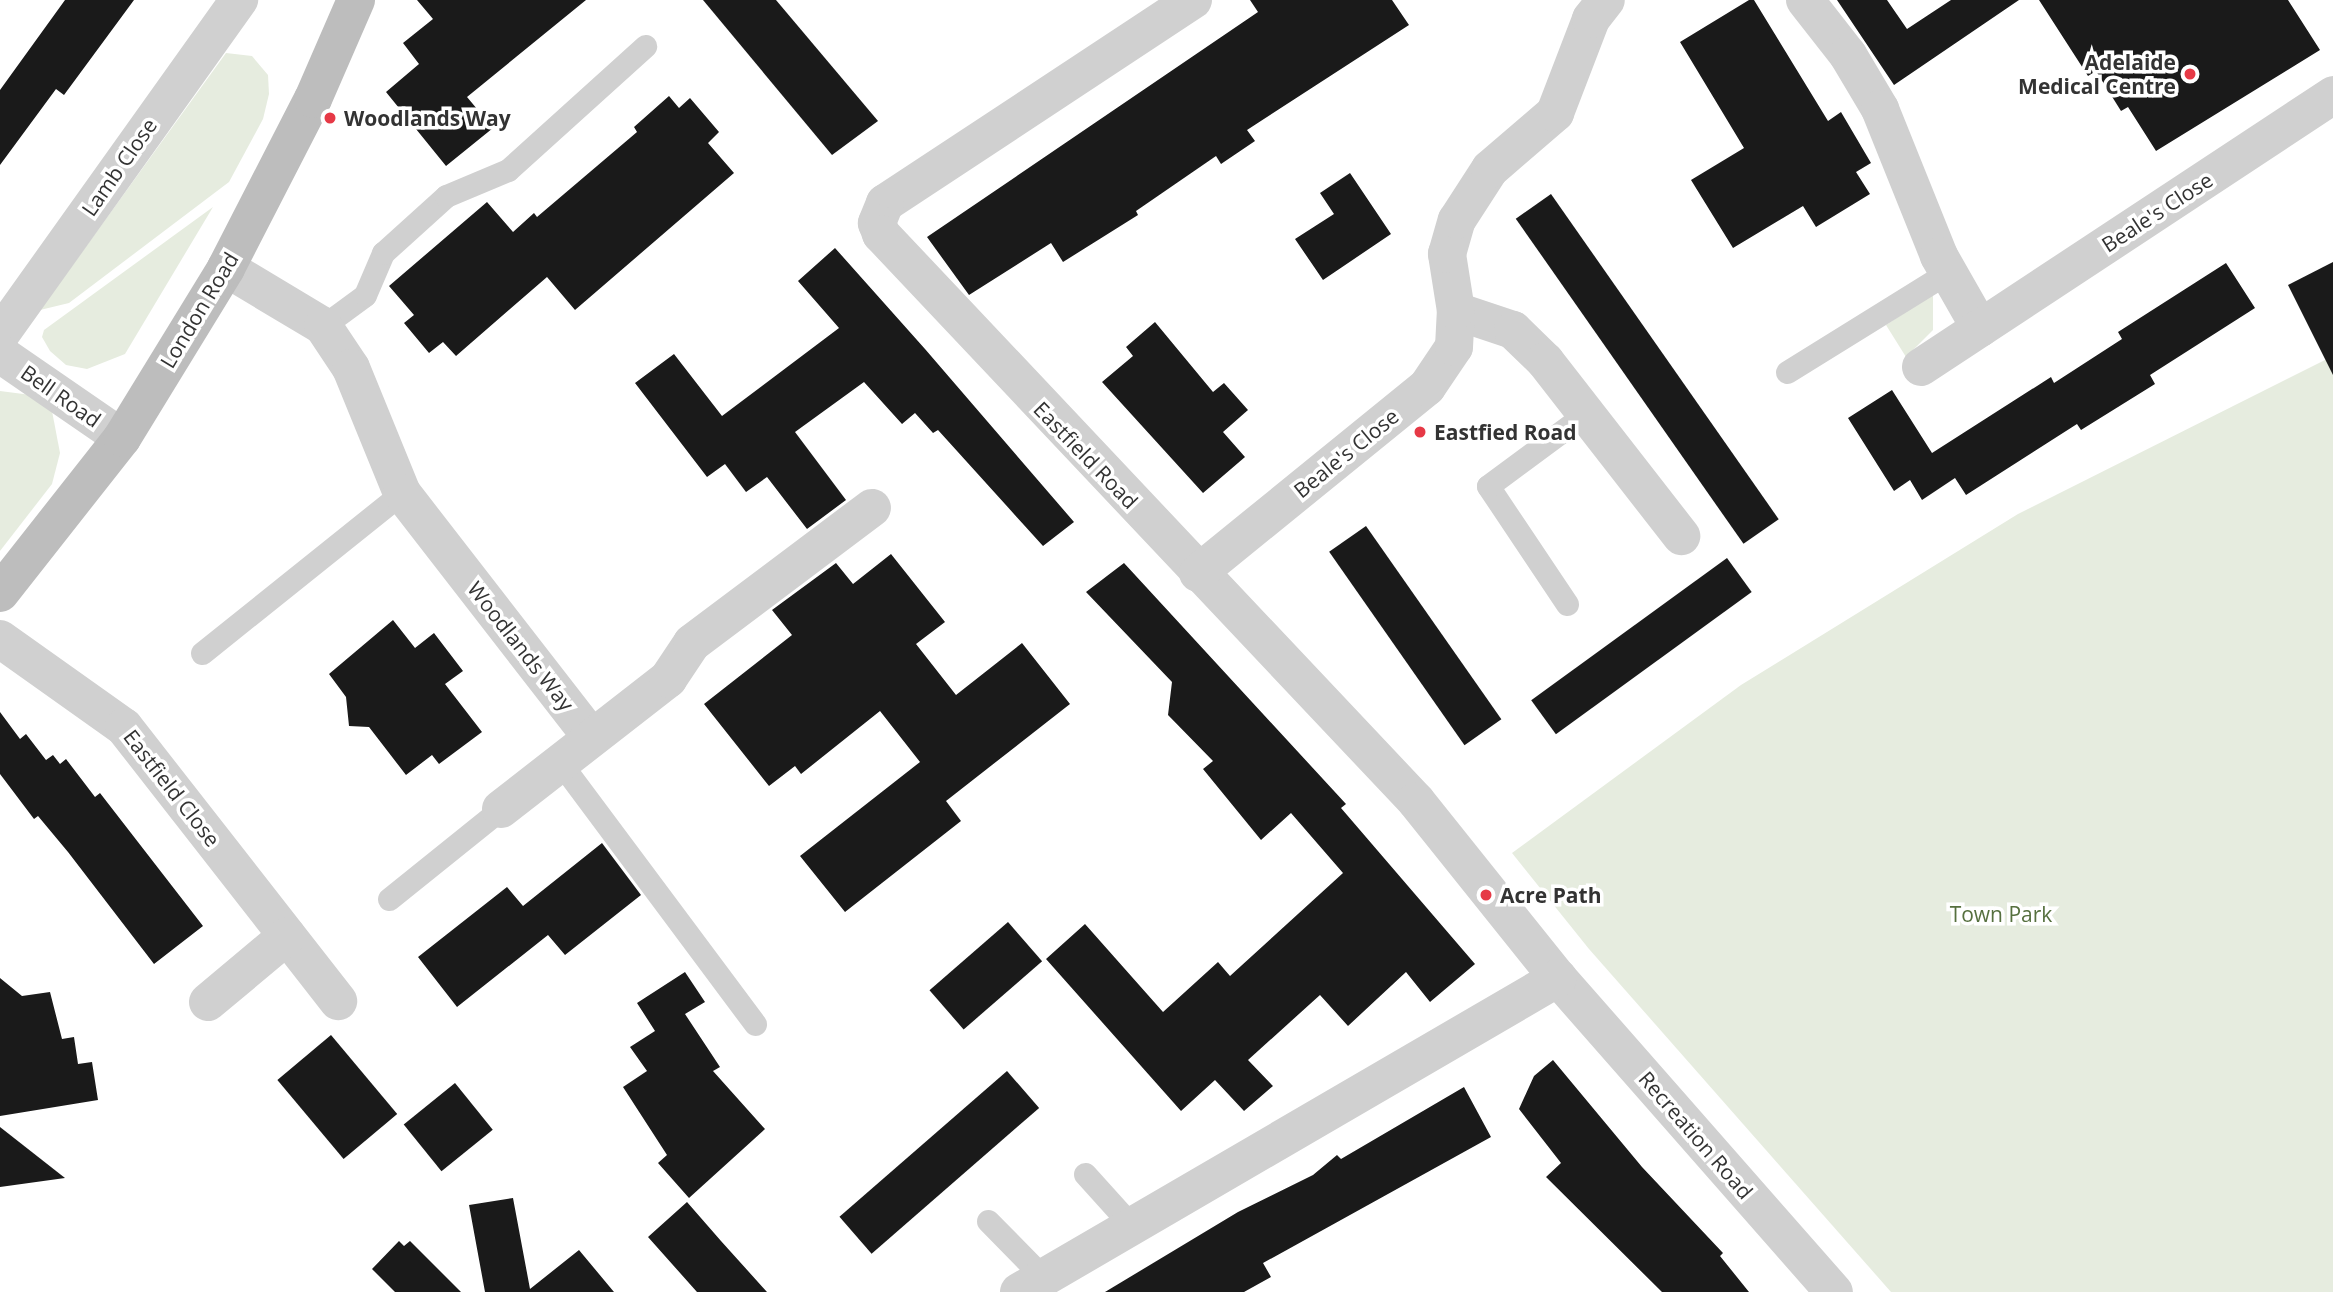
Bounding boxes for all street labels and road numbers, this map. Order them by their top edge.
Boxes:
street label: Lamb Close [76,113,162,221]
street label: Beale's Close [2097,167,2217,257]
street label: London Road [155,248,243,372]
street label: Bell Road [16,359,106,433]
street label: Eastfield Road [1029,396,1143,514]
street label: Beale's Close [1289,403,1403,503]
street label: Woodlands Way [463,576,579,716]
street label: Eastfield Close [118,724,226,852]
street label: Recreation Road [1634,1066,1758,1204]

